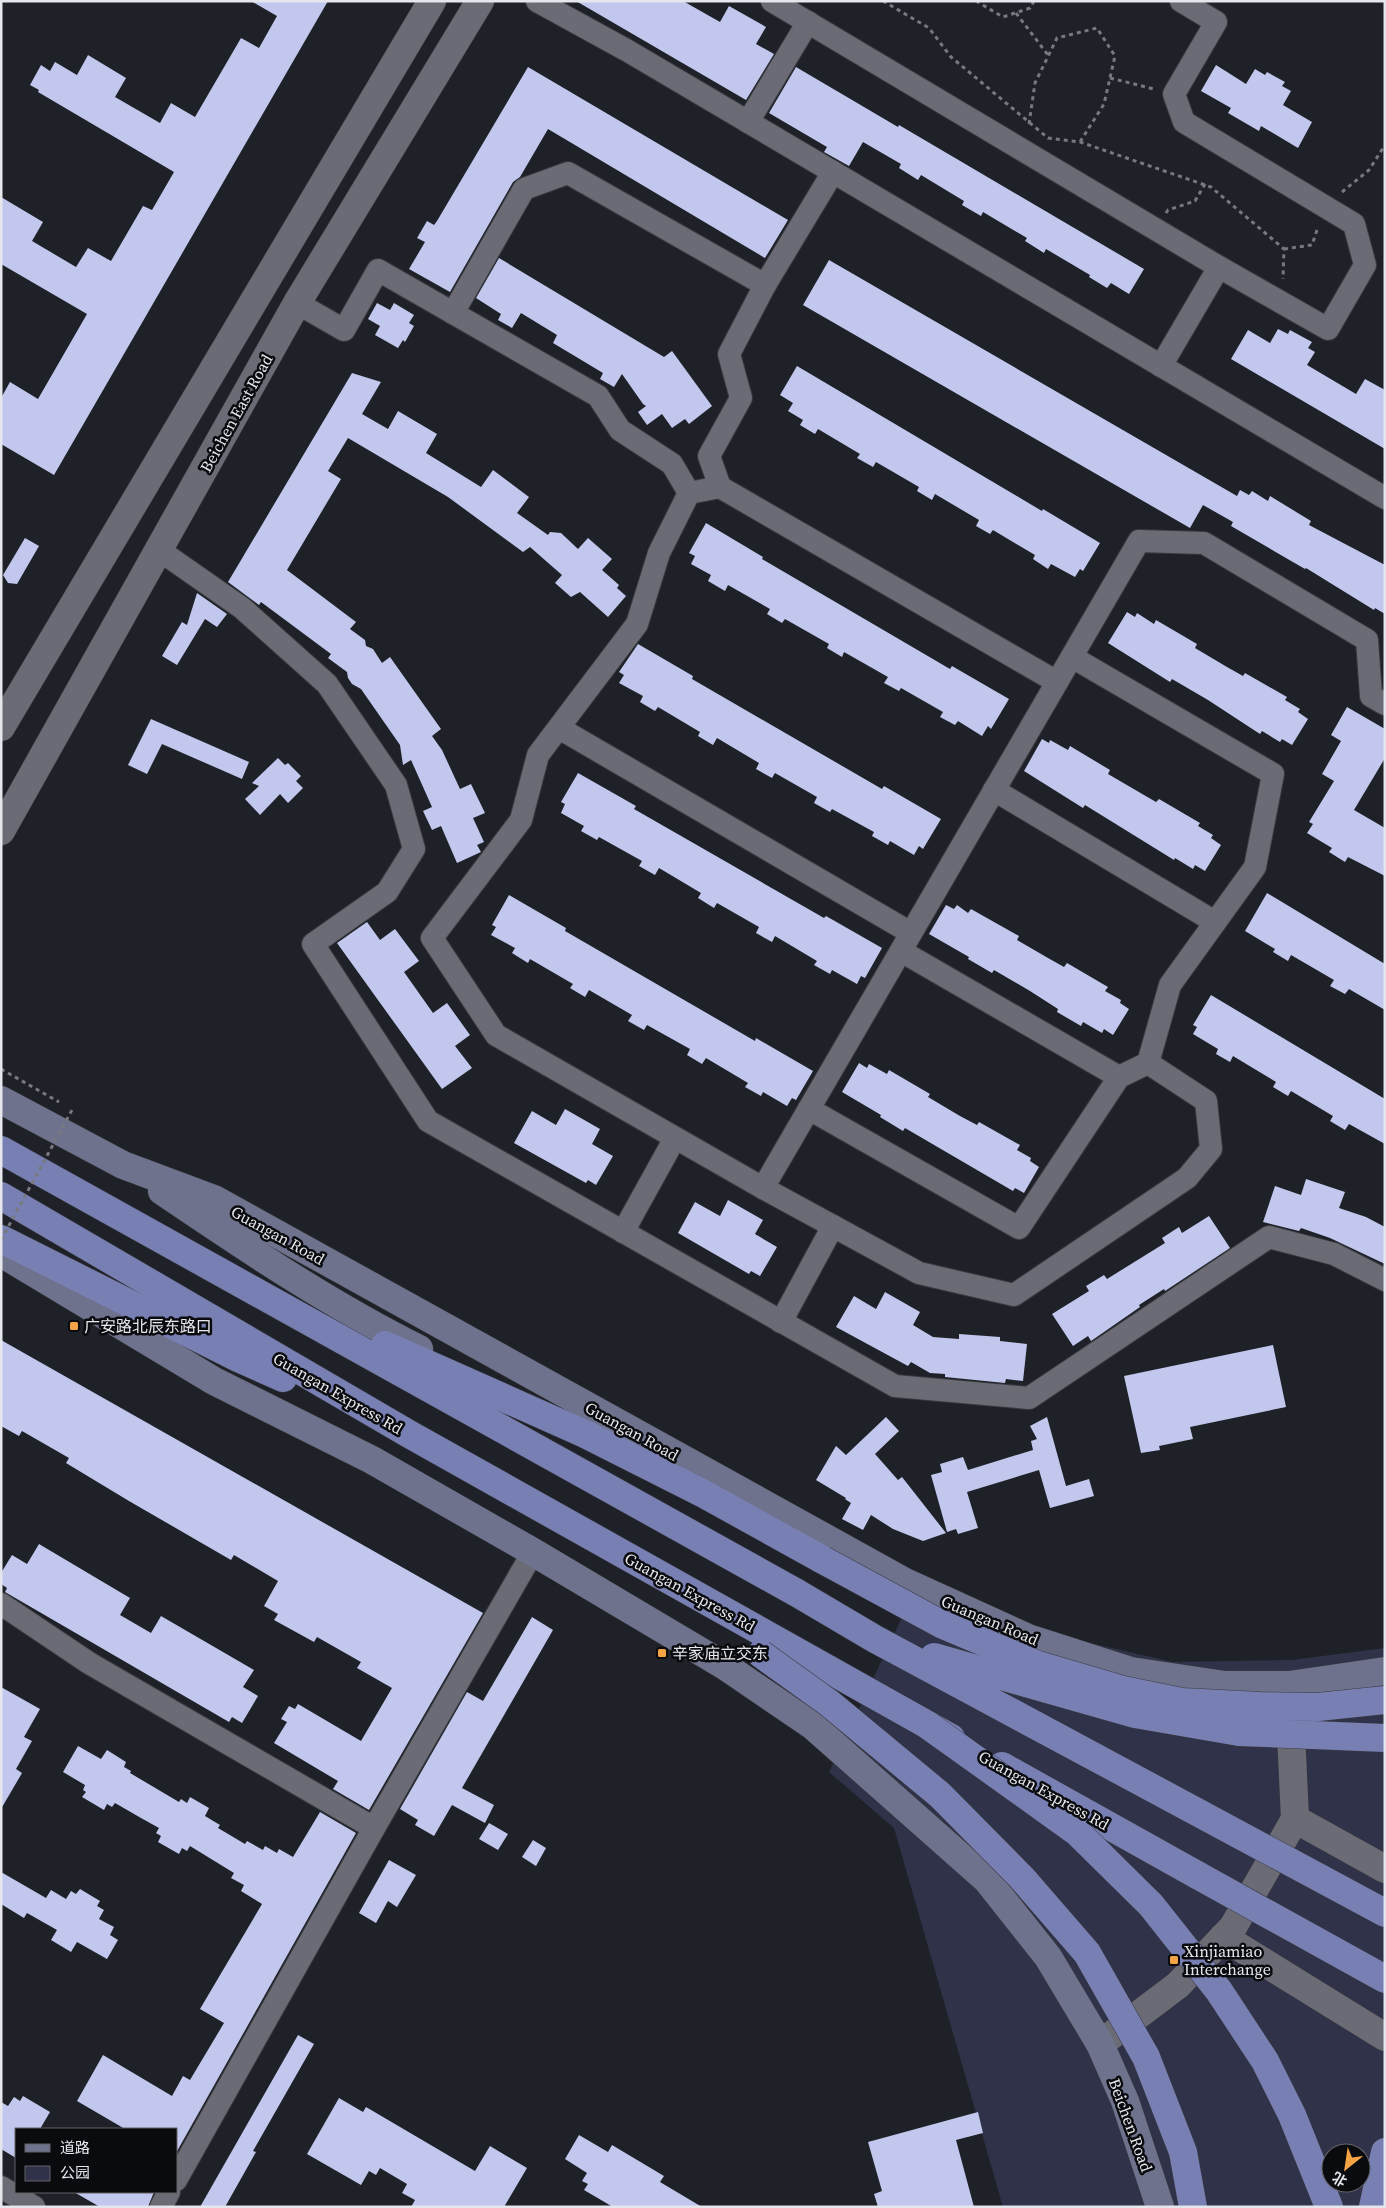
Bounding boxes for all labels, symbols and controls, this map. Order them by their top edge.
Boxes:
street label: Beichen East Road [194,350,278,476]
street label: Guangan Road [227,1200,329,1270]
place label: 广安路北辰东路口 [84,1315,212,1337]
marker: 广安路北辰东路口 [68,1320,80,1332]
street label: Guangan Express Rd [269,1347,407,1439]
street label: Guangan Road [581,1396,683,1466]
street label: Guangan Express Rd [621,1547,759,1637]
street label: Guangan Road [938,1590,1042,1650]
place label: 辛家庙立交东 [672,1642,768,1664]
marker: 辛家庙立交东 [656,1647,668,1659]
street label: Guangan Express Rd [975,1745,1113,1835]
place label: Xinjiamiao Interchange [1184,1940,1271,1980]
marker: Xinjiamiao Interchange [1168,1954,1180,1966]
street label: Beichen Road [1104,2075,1158,2175]
legend [15,2128,178,2193]
text: 道路 [60,2137,90,2158]
north arrow [1321,2143,1371,2193]
text: 公园 [60,2162,90,2183]
text: 北 [1328,2167,1351,2191]

